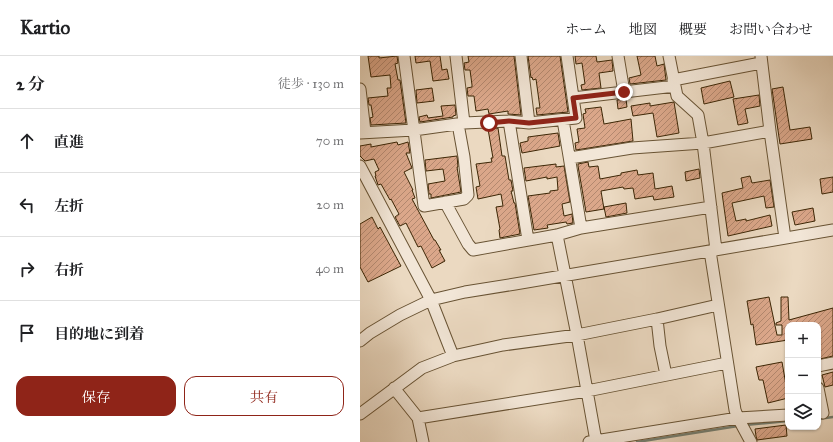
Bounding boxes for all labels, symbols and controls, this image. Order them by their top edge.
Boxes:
text: Kartio [20,16,70,39]
text: ホーム [565,21,607,38]
text: 地図 [629,21,657,38]
text: 概要 [679,21,707,38]
text: お問い合わせ [729,21,813,38]
text: 2 分 [16,74,45,95]
text: 徒歩 · 130 m [278,76,344,92]
route end [615,83,633,101]
route start [480,114,498,132]
icon: ahead [16,130,38,152]
text: 直進 [54,133,84,151]
text: 70 m [316,133,344,149]
icon: left [16,194,38,216]
text: 左折 [54,197,84,215]
text: 20 m [316,197,344,213]
icon: right [16,258,38,280]
text: 右折 [54,261,84,279]
text: 40 m [315,261,344,277]
icon: arrive [16,322,38,344]
map controls [785,322,821,430]
button: + [785,322,821,358]
text: 目的地に到着 [54,325,144,343]
button: − [785,358,821,394]
button: 保存 [16,376,176,416]
button: 共有 [184,376,344,416]
button: layers [785,394,821,430]

